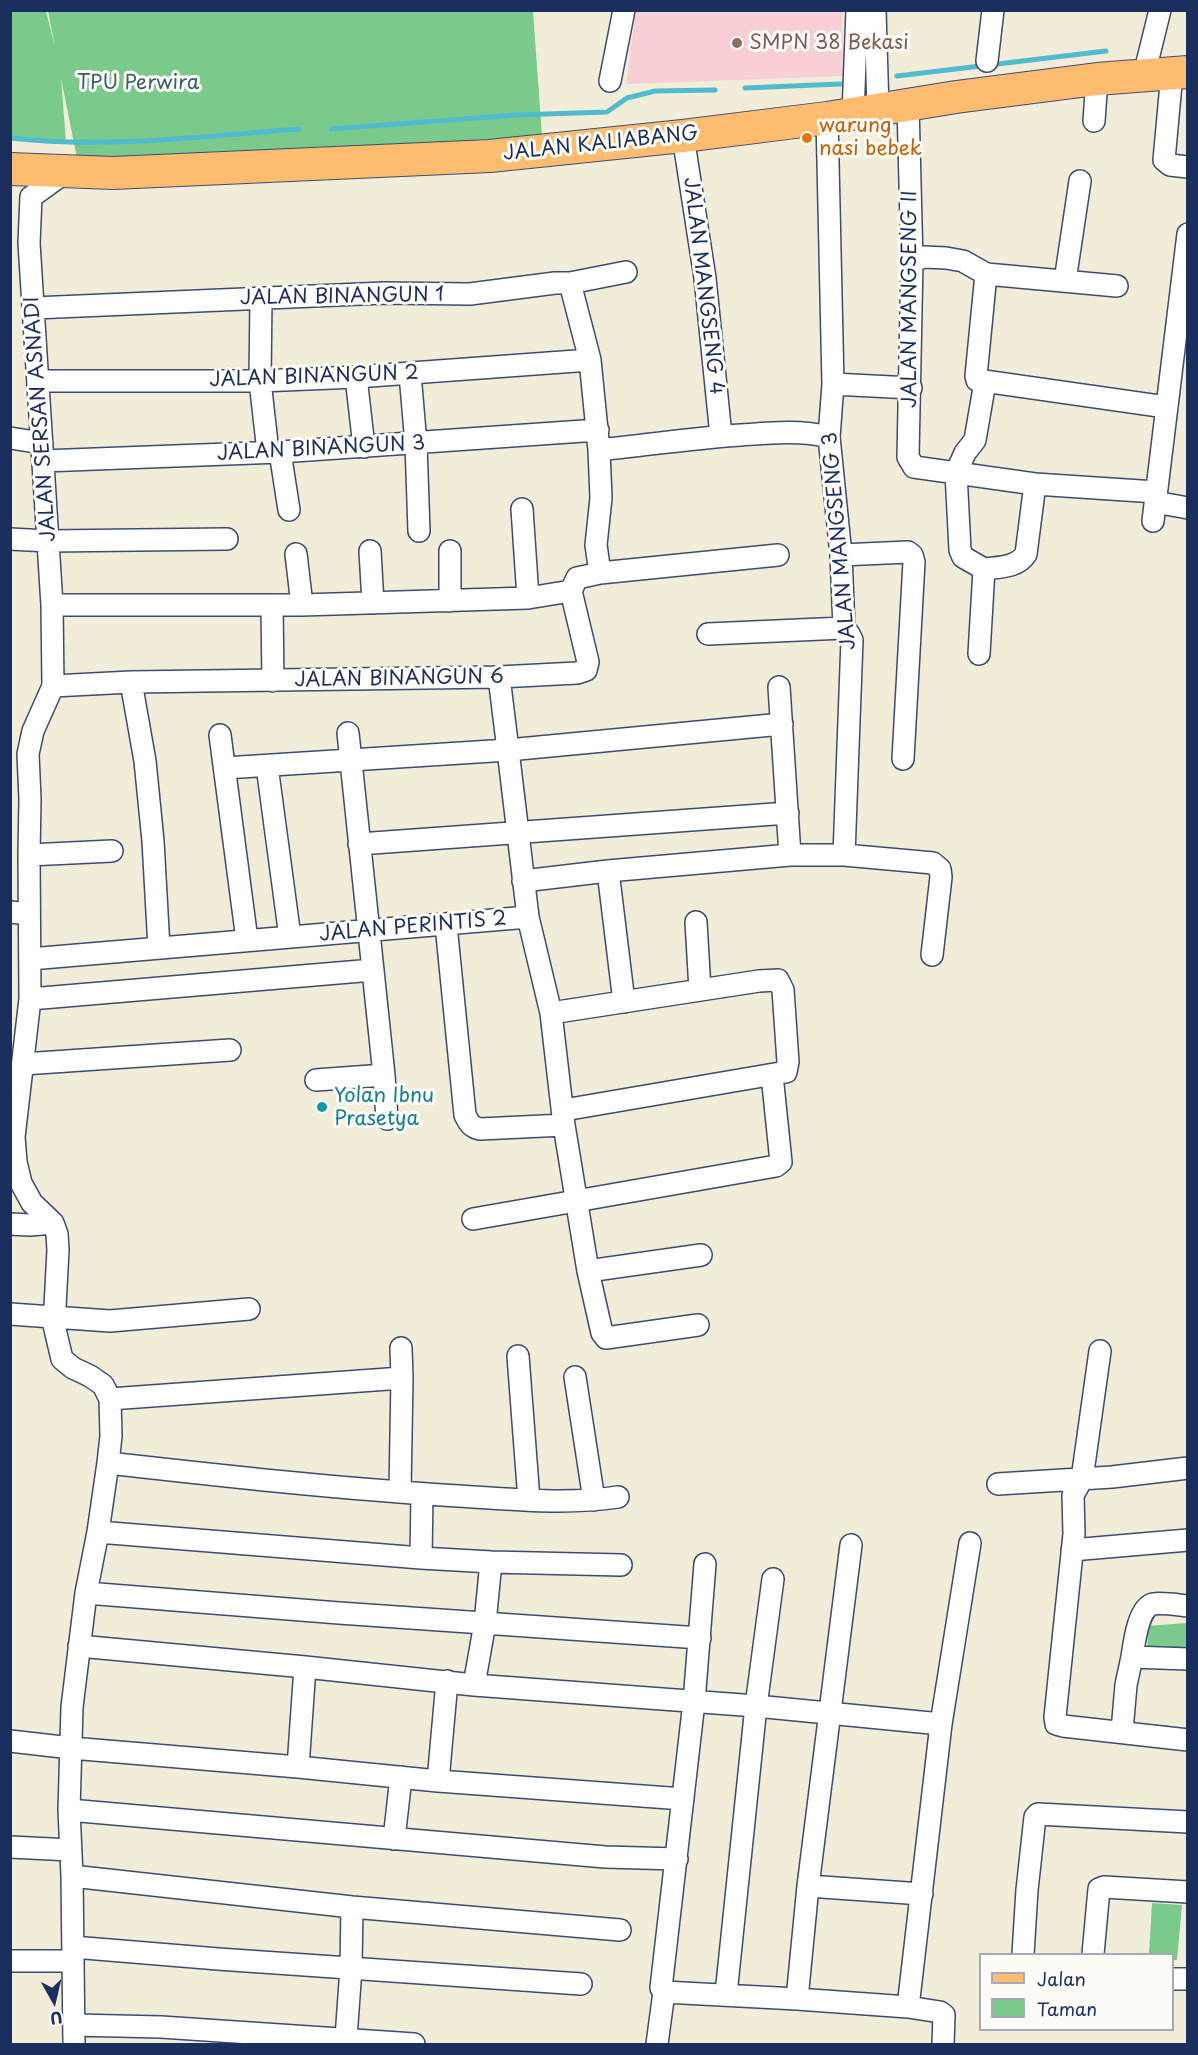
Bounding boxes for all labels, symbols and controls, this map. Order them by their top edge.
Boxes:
place label: SMPN 38 Bekasi [749,31,909,55]
marker: SMPN 38 Bekasi [730,36,744,50]
park label: TPU Perwira [77,71,199,95]
place label: warung nasi bebek [819,114,922,161]
street label: JALAN KALIABANG [502,122,700,166]
marker: warung nasi bebek [800,131,814,145]
street label: JALAN MANGSENG 4 [678,176,728,396]
street label: JALAN MANGSENG II [898,190,922,408]
street label: JALAN BINANGUN 1 [240,283,444,311]
street label: JALAN SERSAN ASNADI [20,295,62,543]
street label: JALAN BINANGUN 2 [209,361,419,393]
street label: JALAN MANGSENG 3 [819,431,861,651]
street label: JALAN BINANGUN 3 [216,432,426,466]
street label: JALAN BINANGUN 6 [294,665,504,693]
street label: JALAN PERINTIS 2 [318,907,508,947]
place label: Yolan Ibnu Prasetya [334,1084,434,1131]
marker: Yolan Ibnu Prasetya [315,1100,329,1114]
legend [979,1953,1174,2031]
text: Jalan [1037,1965,1086,1992]
north arrow [24,1971,84,2031]
text: Taman [1037,1995,1097,2022]
text: U [49,2006,64,2032]

